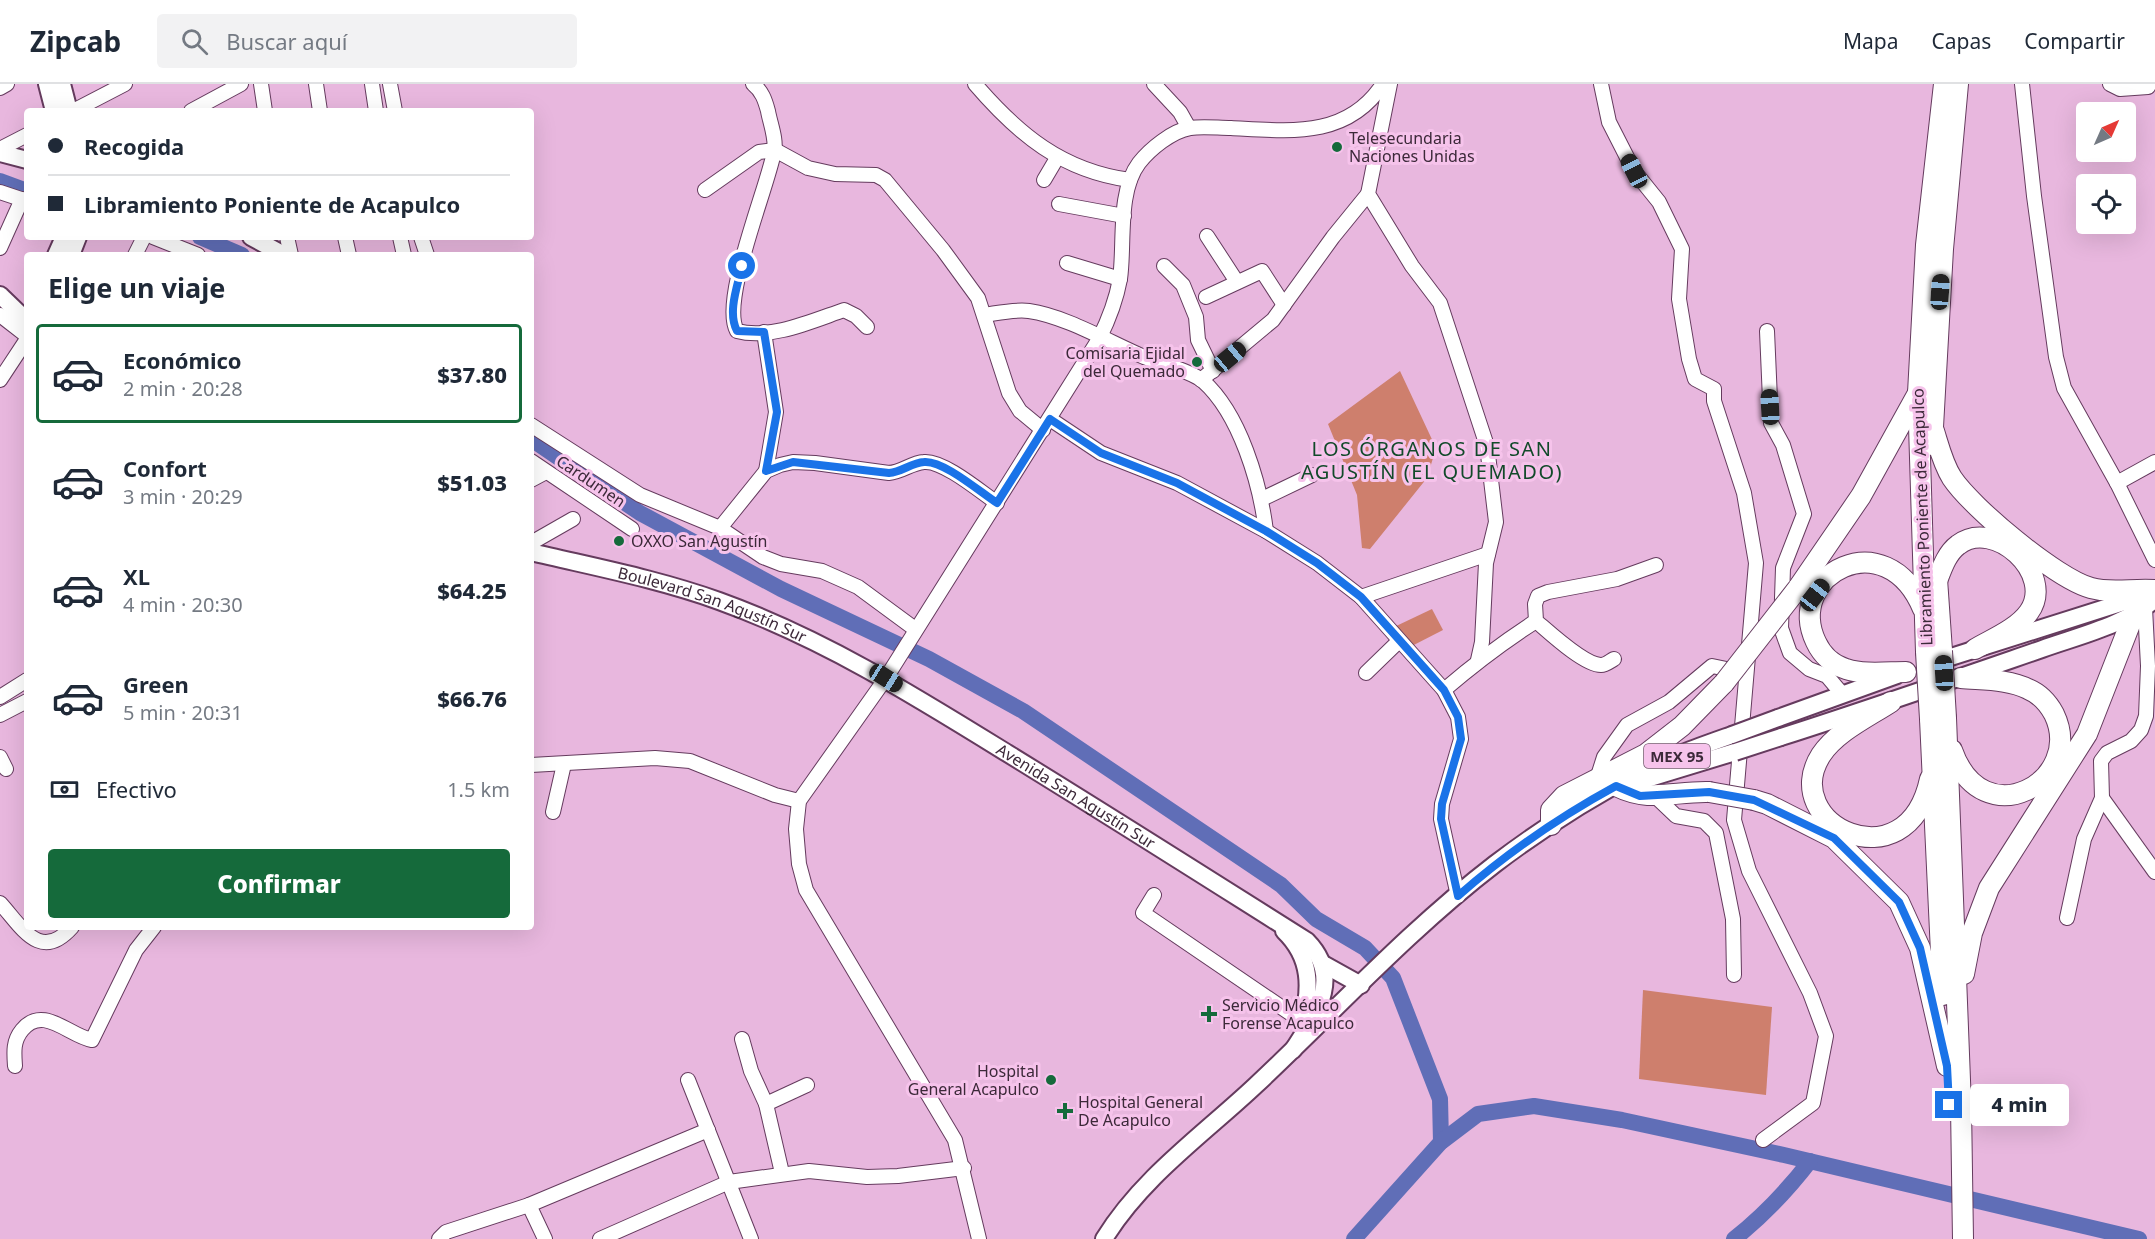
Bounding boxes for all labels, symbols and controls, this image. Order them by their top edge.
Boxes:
search box [157,14,577,68]
text: Zipcab [30,22,121,60]
icon: search [178,25,211,58]
text: Buscar aquí [226,26,348,56]
text: Mapa [1843,27,1899,55]
text: Capas [1932,27,1991,55]
text: Compartir [2024,27,2125,55]
north arrow [2076,102,2136,162]
map controls [2076,102,2136,234]
place label: Telesecundaria Naciones Unidas [1349,127,1475,167]
text: Recogida [84,131,184,161]
marker: Telesecundaria Naciones Unidas [1330,140,1344,154]
car [1618,151,1650,191]
button: locate [2076,174,2136,234]
text: Libramiento Poniente de Acapulco [84,189,460,219]
route start [728,252,755,279]
text: Elige un viaje [48,269,225,306]
car [1930,273,1950,311]
car [1210,339,1250,375]
place label: Comisaria Ejidal del Quemado [1066,342,1185,382]
text: Económico [123,345,242,375]
icon: car [51,347,105,401]
marker: Comisaria Ejidal del Quemado [1190,355,1204,369]
text: $37.80 [437,359,507,389]
text: 2 min · 20:28 [123,375,243,402]
street label: Libramiento Poniente de Acapulco [1907,388,1937,646]
car [1760,389,1780,425]
district label: LOS ÓRGANOS DE SAN AGUSTÍN (EL QUEMADO) [1301,435,1563,485]
street label: Cardumen [552,450,630,512]
text: Confort [123,453,207,483]
icon: car [51,455,105,509]
text: $51.03 [437,467,507,497]
text: 3 min · 20:29 [123,483,243,510]
place label: OXXO San Agustín [631,530,767,552]
marker: OXXO San Agustín [612,534,626,548]
text: XL [123,561,150,591]
street label: Boulevard San Agustín Sur [616,561,811,648]
icon: car [51,563,105,617]
text: $64.25 [437,575,507,605]
car [1797,575,1833,615]
text: 4 min · 20:30 [123,591,243,618]
car [1934,655,1954,691]
car [866,661,906,695]
text: Green [123,669,189,699]
icon: car [51,671,105,725]
text: $66.76 [437,683,507,713]
text: 5 min · 20:31 [123,699,243,726]
street label: Avenida San Agustín Sur [992,738,1160,854]
road number: MEX 95 [1644,744,1710,768]
icon: cash [48,773,81,806]
text: Efectivo [96,774,177,804]
text: 1.5 km [447,776,510,803]
button: Confirmar [48,849,510,918]
place label: Servicio Médico Forense Acapulco [1222,994,1354,1034]
marker: Servicio Médico Forense Acapulco [1200,1005,1218,1023]
place label: Hospital General Acapulco [908,1060,1039,1100]
marker: Hospital General Acapulco [1044,1073,1058,1087]
callout: 4 min [1970,1084,2069,1126]
place label: Hospital General De Acapulco [1078,1091,1203,1131]
route end [1935,1091,1962,1118]
text: 4 min [1992,1091,2047,1118]
marker: Hospital General De Acapulco [1056,1102,1074,1120]

